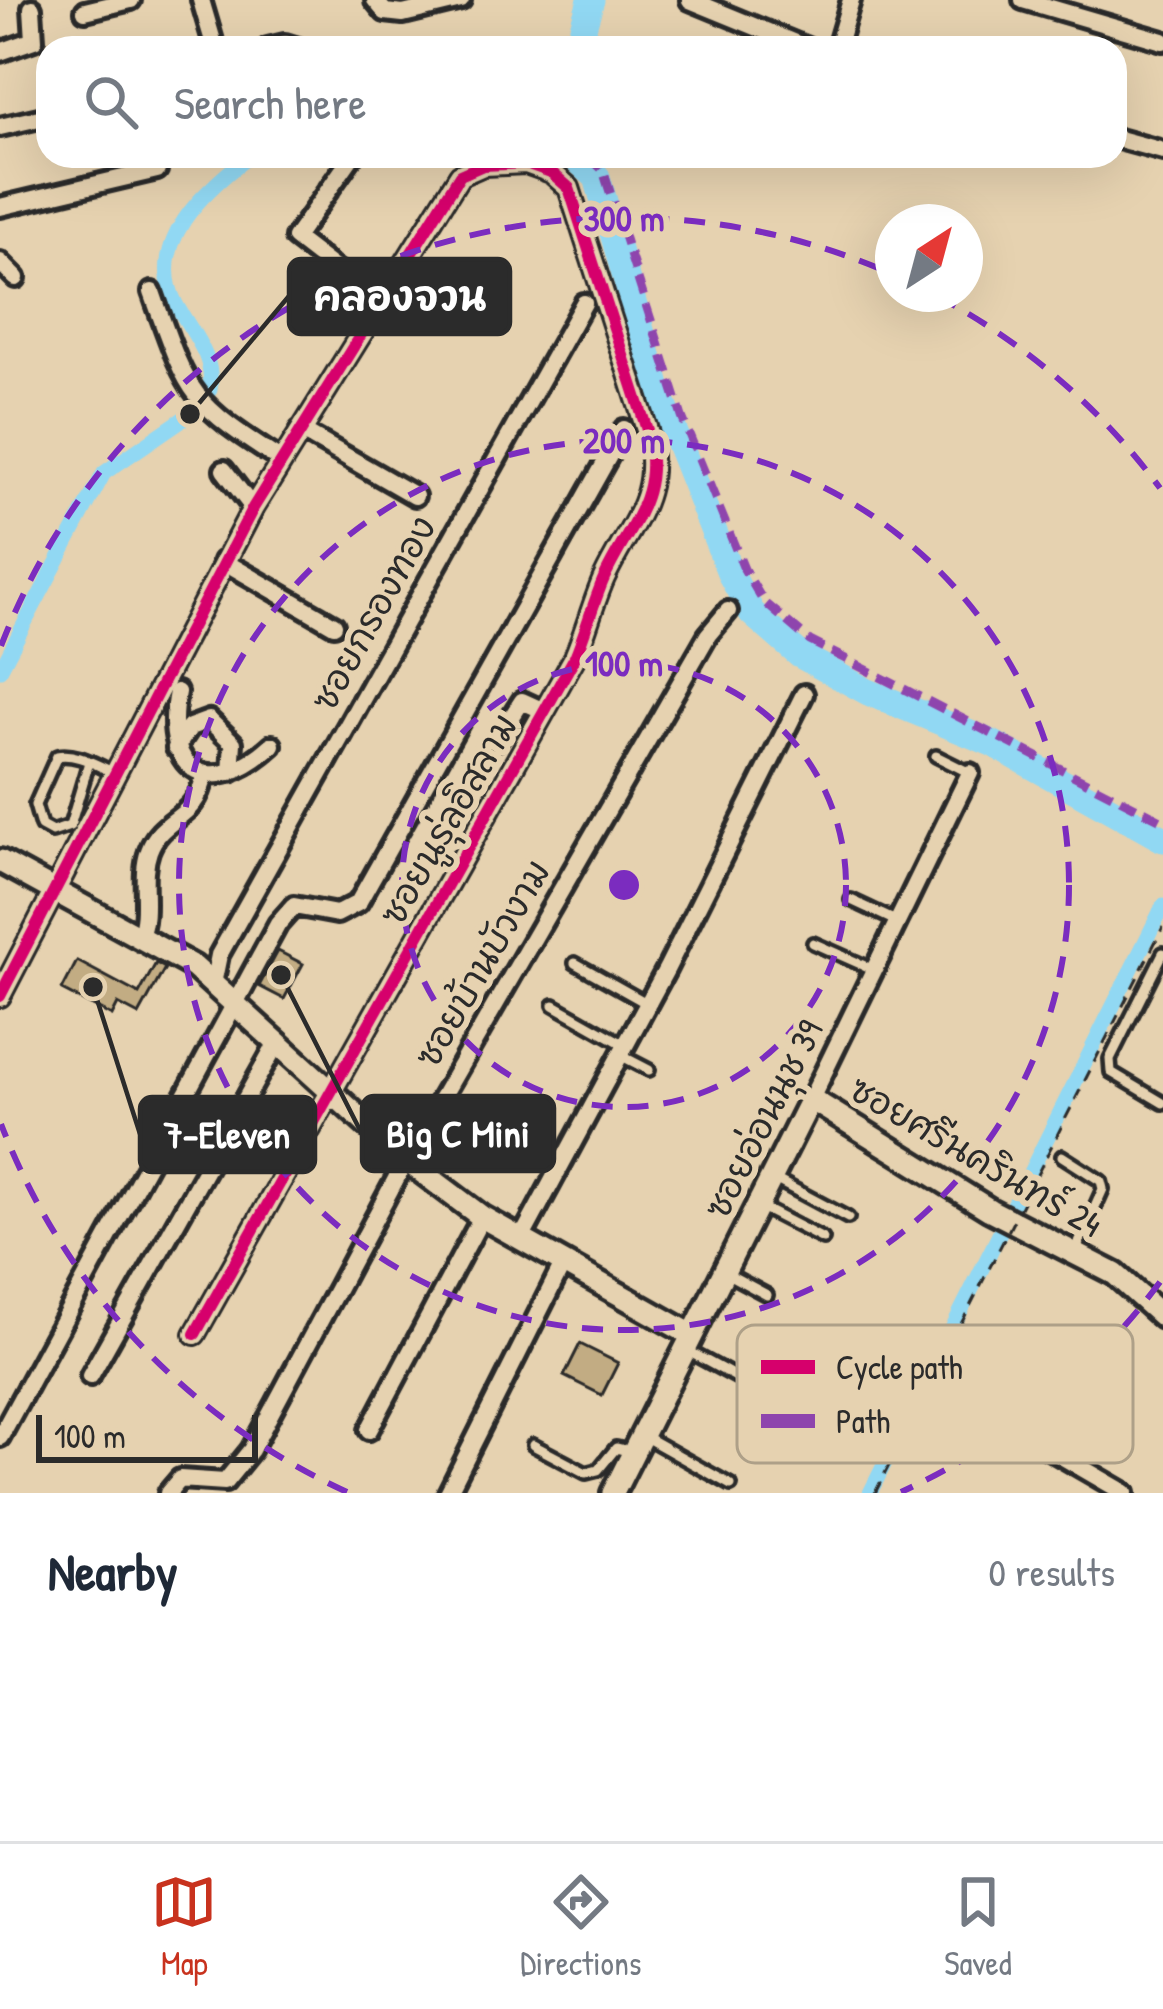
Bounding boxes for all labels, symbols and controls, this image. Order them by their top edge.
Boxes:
search box [36,36,1127,168]
icon: search [78,69,144,135]
text: Search here [174,72,366,133]
text: 300 m [583,193,665,242]
north arrow [875,204,983,312]
callout: คลองจวน [289,259,510,334]
text: คลองจวน [313,269,487,322]
text: 200 m [583,415,665,464]
street label: ซอยกรองทอง [299,507,446,719]
text: 100 m [585,638,663,687]
street label: ซอยนูรุ่ลอิสลาม [367,704,531,935]
street label: ซอยบ้านบัวงาม [402,850,561,1075]
centre of rings [603,864,645,906]
street label: ซอยอ่อนนุช 39 [692,1011,837,1228]
street label: ซอยศรีนครินทร์ 24 [841,1063,1111,1248]
callout: Big C Mini [362,1096,554,1171]
callout: 7-Eleven [140,1097,315,1172]
text: Big C Mini [386,1106,530,1160]
text: 7-Eleven [164,1107,290,1160]
legend [737,1325,1133,1463]
text: Cycle path [836,1345,963,1390]
text: Path [836,1399,890,1443]
scale bar [36,1409,258,1462]
text: 100 m [54,1414,126,1458]
text: Nearby [48,1537,178,1606]
text: 0 results [989,1545,1115,1598]
tab: Map [151,1869,217,1985]
tab: Directions [520,1869,642,1985]
tab: Saved [944,1869,1012,1985]

